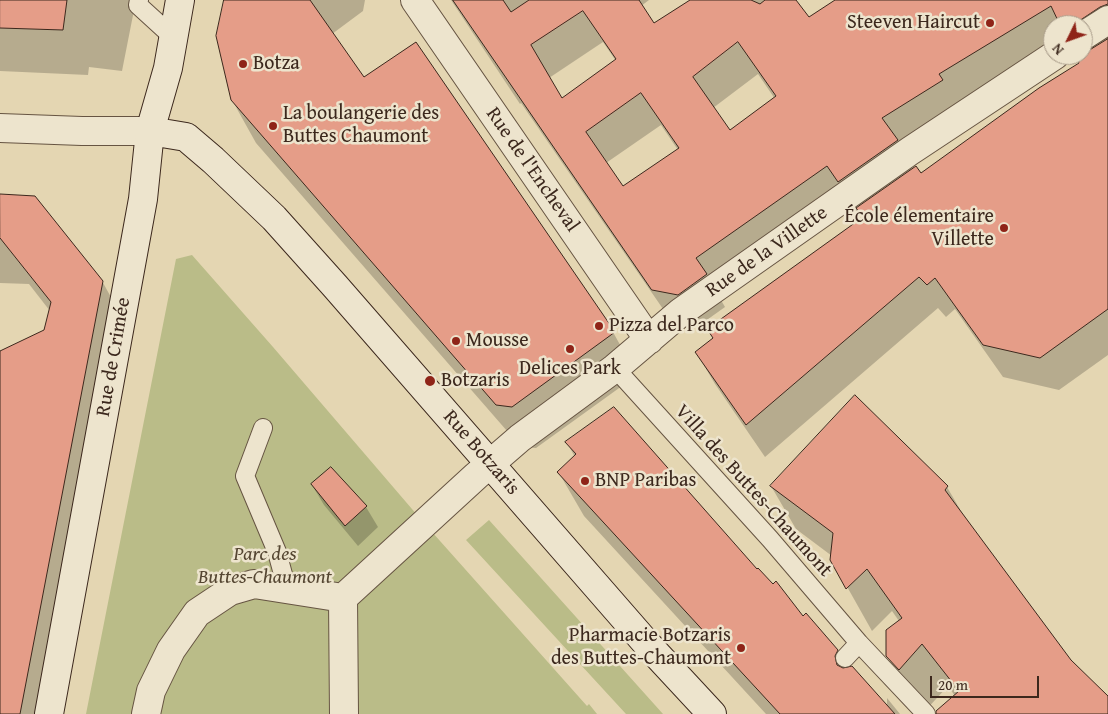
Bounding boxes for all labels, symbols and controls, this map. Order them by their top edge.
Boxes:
place label: Steeven Haircut [847,11,980,35]
north arrow [1043,15,1093,65]
marker: Steeven Haircut [984,17,996,29]
text: N [1047,39,1068,60]
place label: Botza [253,52,300,76]
marker: Botza [237,58,249,70]
place label: La boulangerie des Buttes Chaumont [283,102,439,149]
street label: Rue de l'Encheval [480,103,584,237]
marker: La boulangerie des Buttes Chaumont [267,120,279,132]
street label: Rue de la Villette [702,201,832,303]
place label: École élementaire Villette [845,205,994,252]
marker: École élementaire Villette [998,222,1010,234]
street label: Rue de Crimée [92,296,136,418]
place label: Pizza del Parco [609,314,734,338]
marker: Pizza del Parco [593,320,605,332]
place label: Mousse [466,329,529,353]
marker: Mousse [450,335,462,347]
marker: Delices Park [564,343,576,355]
place label: Delices Park [519,357,621,381]
place label: Botzaris [441,369,510,393]
marker: Botzaris [423,374,437,388]
street label: Villa des Buttes-Chaumont [669,400,837,582]
street label: Rue Botzaris [438,406,524,500]
place label: BNP Paribas [595,469,696,493]
marker: BNP Paribas [579,475,591,487]
park label: Parc des Buttes-Chaumont [198,543,332,590]
place label: Pharmacie Botzaris des Buttes-Chaumont [551,624,731,671]
marker: Pharmacie Botzaris des Buttes-Chaumont [735,642,747,654]
scale bar [933,666,1042,698]
text: 20 m [938,674,968,695]

